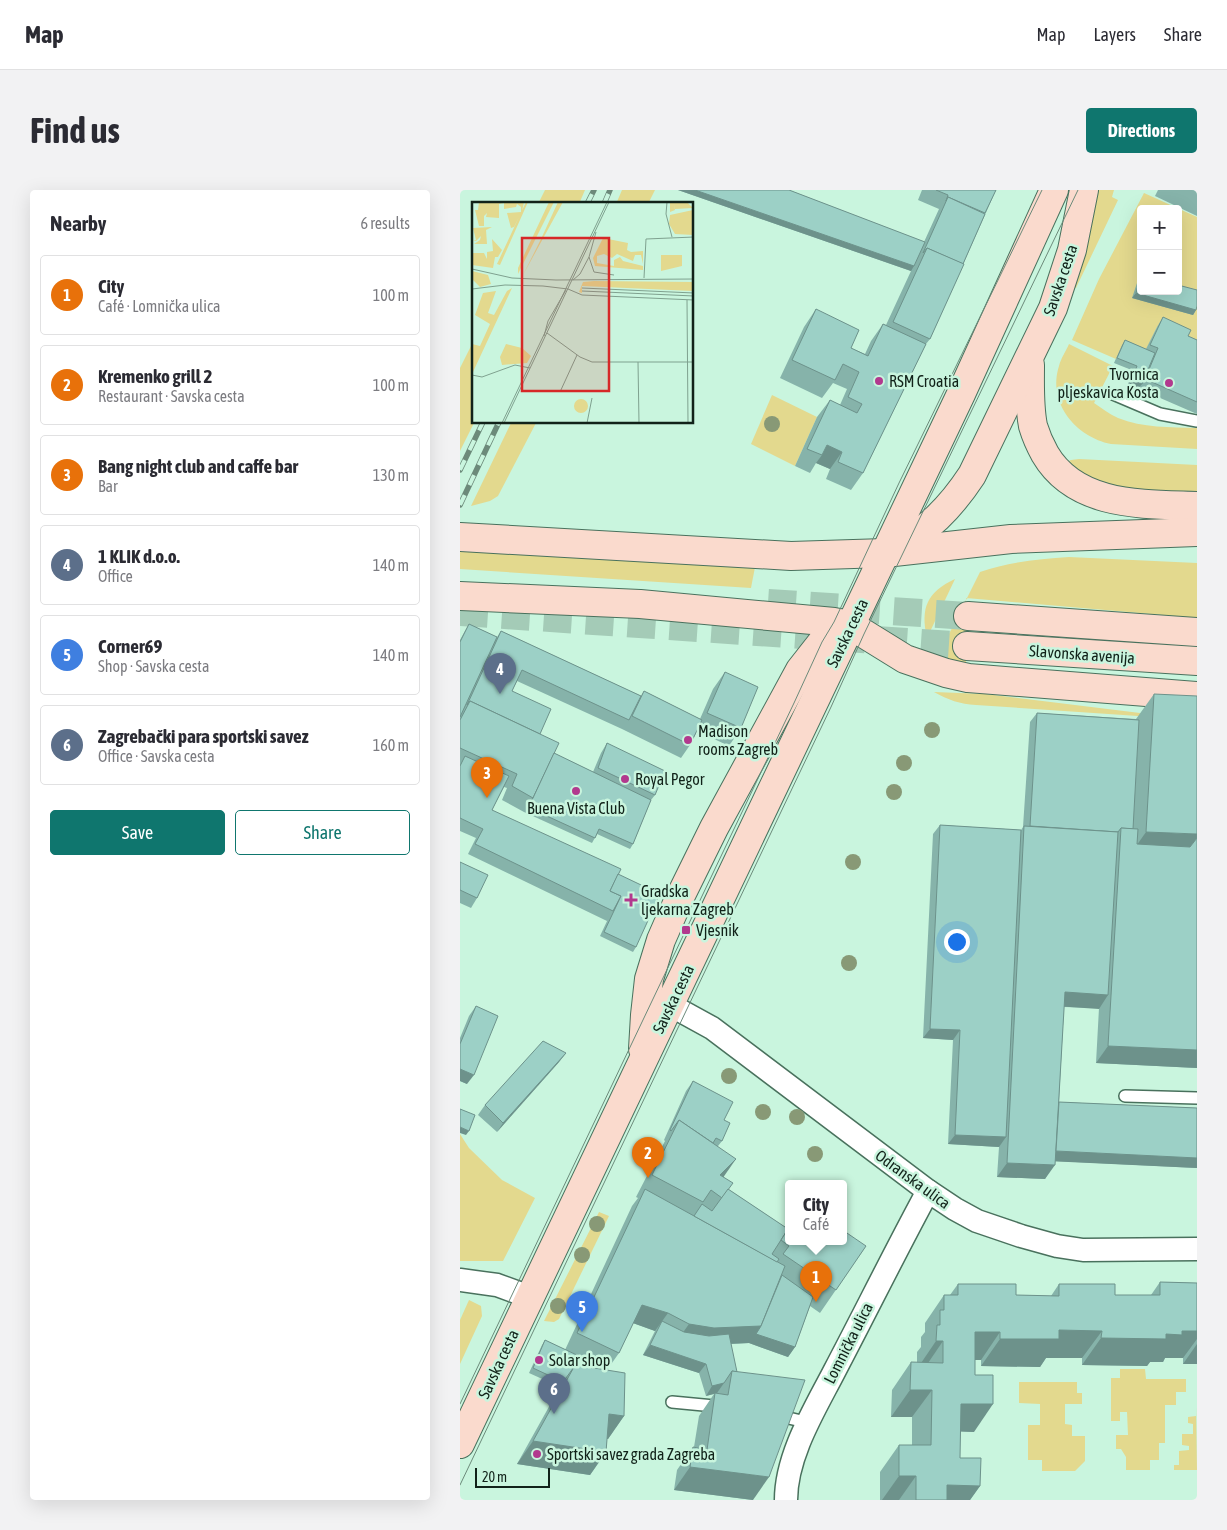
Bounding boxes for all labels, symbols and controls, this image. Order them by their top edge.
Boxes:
text: Map [25,21,64,48]
text: Map [1036,24,1065,45]
text: Layers [1093,24,1136,45]
text: Share [1164,24,1202,45]
button: Directions [1086,108,1197,153]
text: Find us [30,110,120,150]
inset map [472,202,694,424]
map controls [1137,205,1182,295]
button: + [1137,205,1182,250]
text: Nearby [50,211,106,235]
text: 6 results [360,214,410,232]
street label: Savska cesta [1039,242,1081,318]
button: − [1137,250,1182,295]
text: City [98,275,124,297]
text: 1 [63,286,71,304]
text: 100 m [373,286,409,304]
text: Café · Lomnička ulica [98,297,220,315]
text: Kremenko grill 2 [98,365,212,387]
place label: Tvornica pljeskavica Kosta [1058,365,1159,402]
place label: RSM Croatia [889,372,959,390]
marker: RSM Croatia [873,375,885,387]
text: 2 [63,376,71,394]
text: 100 m [373,376,409,394]
marker: Tvornica pljeskavica Kosta [1163,377,1175,389]
text: Restaurant · Savska cesta [98,387,245,405]
text: Bang night club and caffe bar [98,455,298,477]
text: 3 [63,466,71,484]
text: 130 m [373,466,409,484]
text: Bar [98,477,118,495]
text: 1 KLIK d.o.o. [98,545,180,567]
text: 4 [63,556,71,574]
text: 140 m [373,556,409,574]
text: Office [98,567,133,585]
street label: Savska cesta [823,596,871,670]
text: Corner69 [98,635,162,657]
street label: Slavonska avenija [1028,641,1136,668]
text: 5 [63,646,71,664]
text: 140 m [373,646,409,664]
pin: 4 [484,653,516,694]
text: Shop · Savska cesta [98,657,209,675]
place label: Madison rooms Zagreb [698,722,778,759]
text: Zagrebački para sportski savez [98,725,309,747]
marker: Madison rooms Zagreb [682,734,694,746]
text: 6 [63,736,71,754]
text: 160 m [373,736,409,754]
text: Office · Savska cesta [98,747,215,765]
pin: 3 [471,757,503,798]
place label: Royal Pegor [635,770,705,789]
marker: Royal Pegor [619,773,631,785]
marker: Buena Vista Club [570,785,582,797]
place label: Buena Vista Club [527,799,625,817]
button: Save [50,810,225,855]
button: Share [235,810,410,855]
place label: Gradska ljekarna Zagreb [641,882,734,919]
marker: Gradska ljekarna Zagreb [625,894,637,906]
place label: Vjesnik [696,921,739,940]
marker: Vjesnik [680,924,692,936]
your location [944,929,970,955]
street label: Savska cesta [649,962,697,1036]
pin: 2 [632,1137,664,1178]
street label: Odranska ulica [872,1146,954,1212]
popup [785,1180,847,1245]
text: City [803,1193,829,1215]
text: Café [803,1215,829,1233]
pin: 1 [800,1261,832,1302]
pin: 5 [566,1291,598,1332]
street label: Lomnička ulica [820,1300,876,1386]
street label: Savska cesta [474,1327,522,1401]
place label: Solar shop [549,1351,610,1370]
marker: Solar shop [533,1354,545,1366]
pin: 6 [538,1373,570,1414]
place label: Sportski savez grada Zagreba [547,1445,715,1464]
marker: Sportski savez grada Zagreba [531,1448,543,1460]
scale bar [475,1465,550,1488]
text: 20 m [482,1469,507,1485]

